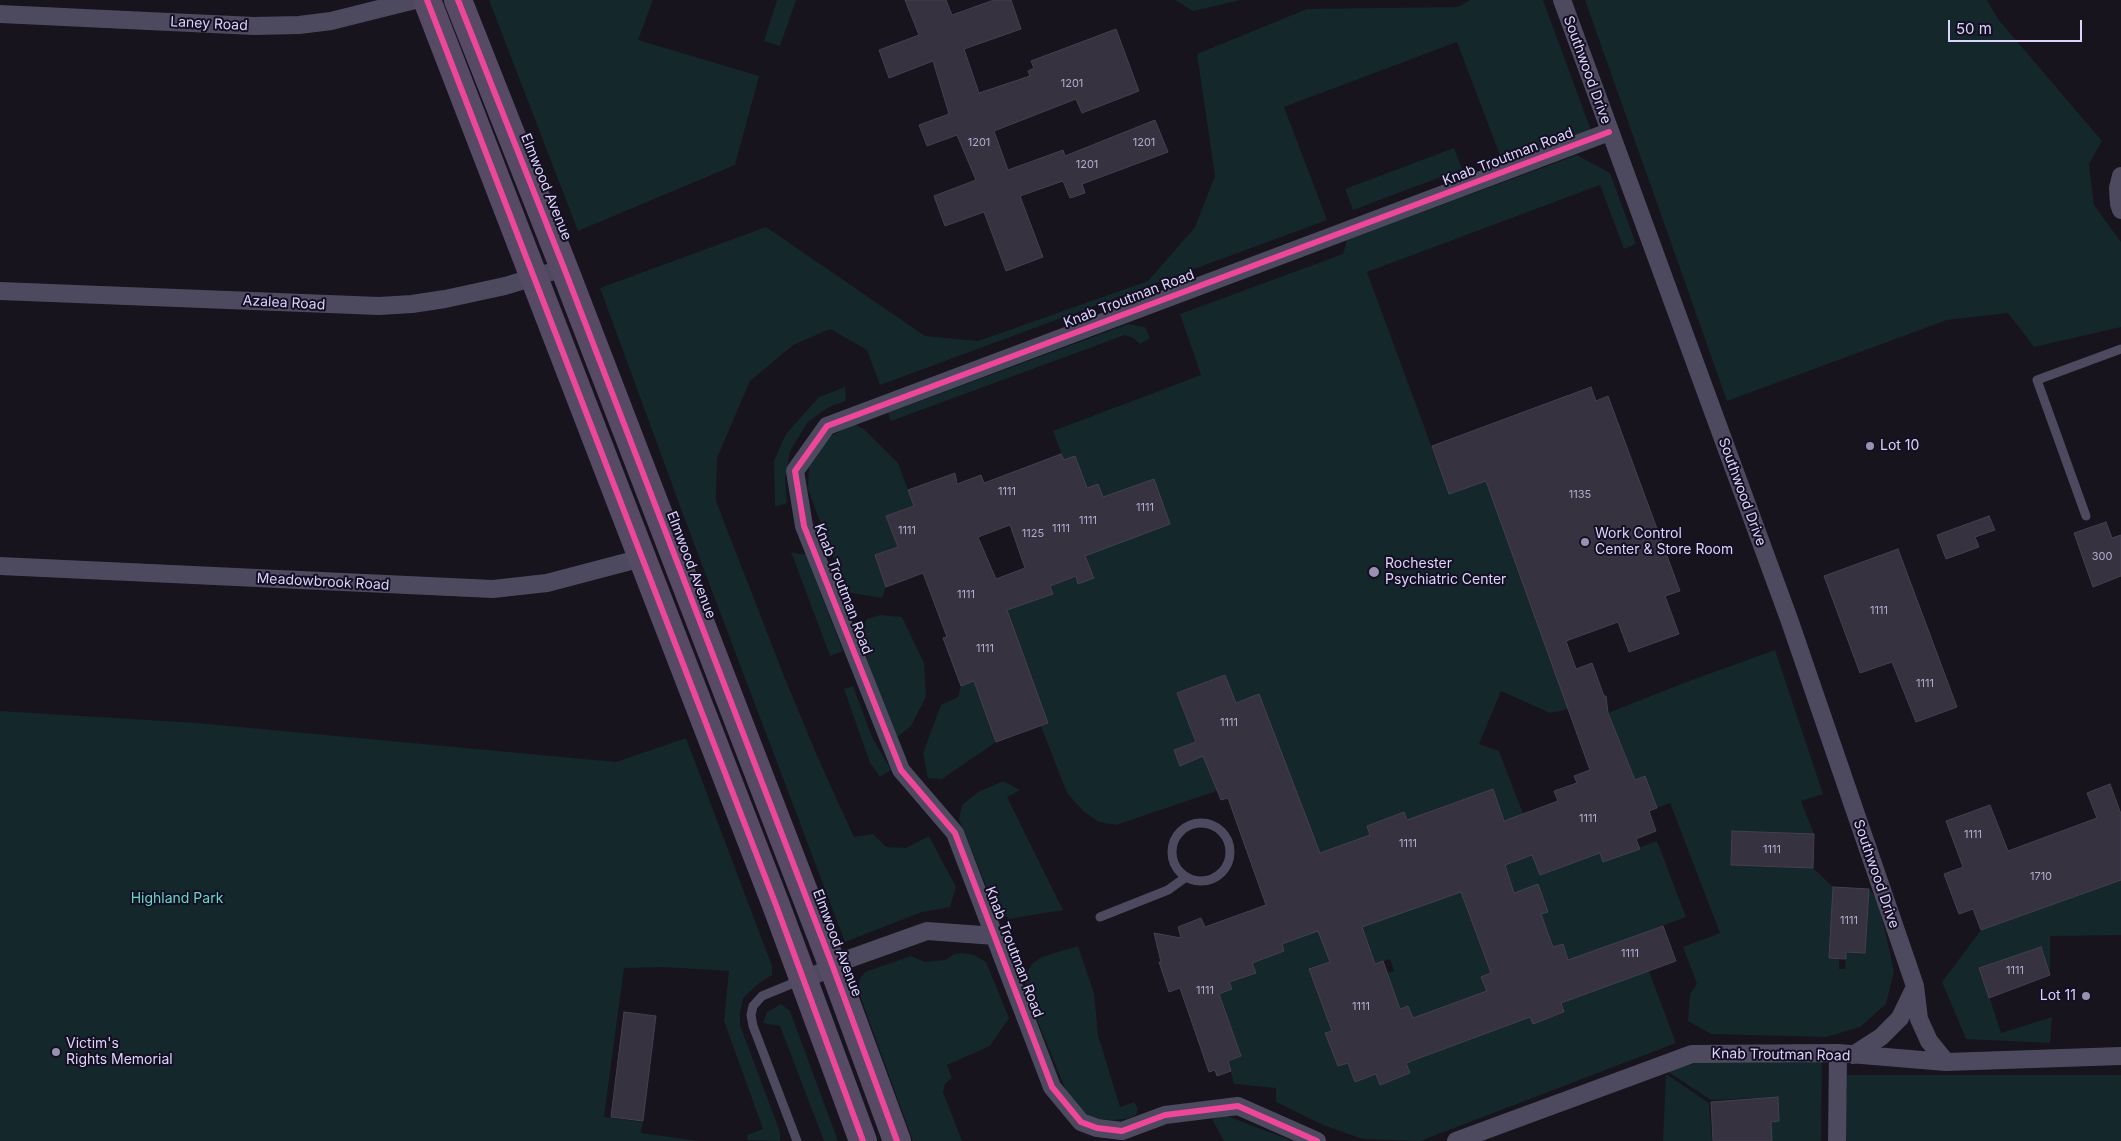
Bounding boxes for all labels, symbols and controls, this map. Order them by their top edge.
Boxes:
scale bar [1951,10,2085,42]
street label: Laney Road [170,14,248,34]
street label: Southwood Drive [1560,14,1614,126]
text: 50 m [1956,19,1992,38]
house number: 1201 [1061,77,1083,91]
street label: Knab Troutman Road [1440,124,1576,190]
street label: Elmwood Avenue [517,131,575,243]
house number: 1201 [968,136,990,150]
house number: 1201 [1133,136,1155,150]
house number: 1201 [1076,158,1098,172]
street label: Knab Troutman Road [1061,266,1197,332]
street label: Azalea Road [242,292,326,314]
street label: Southwood Drive [1715,436,1769,548]
place label: Lot 10 [1880,438,1919,454]
marker: Lot 10 [1864,440,1876,452]
house number: 1111 [998,485,1016,499]
house number: 1135 [1569,488,1591,502]
house number: 1111 [1136,501,1154,515]
street label: Elmwood Avenue [663,509,719,621]
house number: 1111 [1079,514,1097,528]
street label: Knab Troutman Road [810,521,876,657]
house number: 1111 [1052,522,1070,536]
house number: 1111 [898,524,916,538]
place label: Work Control Center & Store Room [1595,526,1733,558]
house number: 1125 [1022,527,1044,541]
marker: Work Control Center & Store Room [1579,536,1591,548]
house number: 300 [2092,550,2112,564]
place label: Rochester Psychiatric Center [1385,556,1506,588]
marker: Rochester Psychiatric Center [1367,565,1381,579]
street label: Meadowbrook Road [256,570,390,594]
house number: 1111 [957,588,975,602]
house number: 1111 [1870,604,1888,618]
house number: 1111 [976,642,994,656]
house number: 1111 [1916,677,1934,691]
house number: 1111 [1220,716,1238,730]
house number: 1111 [1579,812,1597,826]
street label: Southwood Drive [1850,817,1902,931]
house number: 1111 [1964,828,1982,842]
house number: 1111 [1399,837,1417,851]
house number: 1111 [1763,843,1781,857]
house number: 1710 [2030,870,2052,884]
street label: Knab Troutman Road [981,884,1047,1020]
street label: Elmwood Avenue [809,887,865,999]
park label: Highland Park [131,891,223,907]
house number: 1111 [1840,914,1858,928]
house number: 1111 [1621,947,1639,961]
house number: 1111 [2006,964,2024,978]
house number: 1111 [1196,984,1214,998]
place label: Lot 11 [2040,988,2076,1004]
marker: Lot 11 [2080,990,2092,1002]
house number: 1111 [1352,1000,1370,1014]
place label: Victim's Rights Memorial [66,1036,173,1068]
street label: Knab Troutman Road [1712,1045,1850,1065]
marker: Victim's Rights Memorial [50,1046,62,1058]

